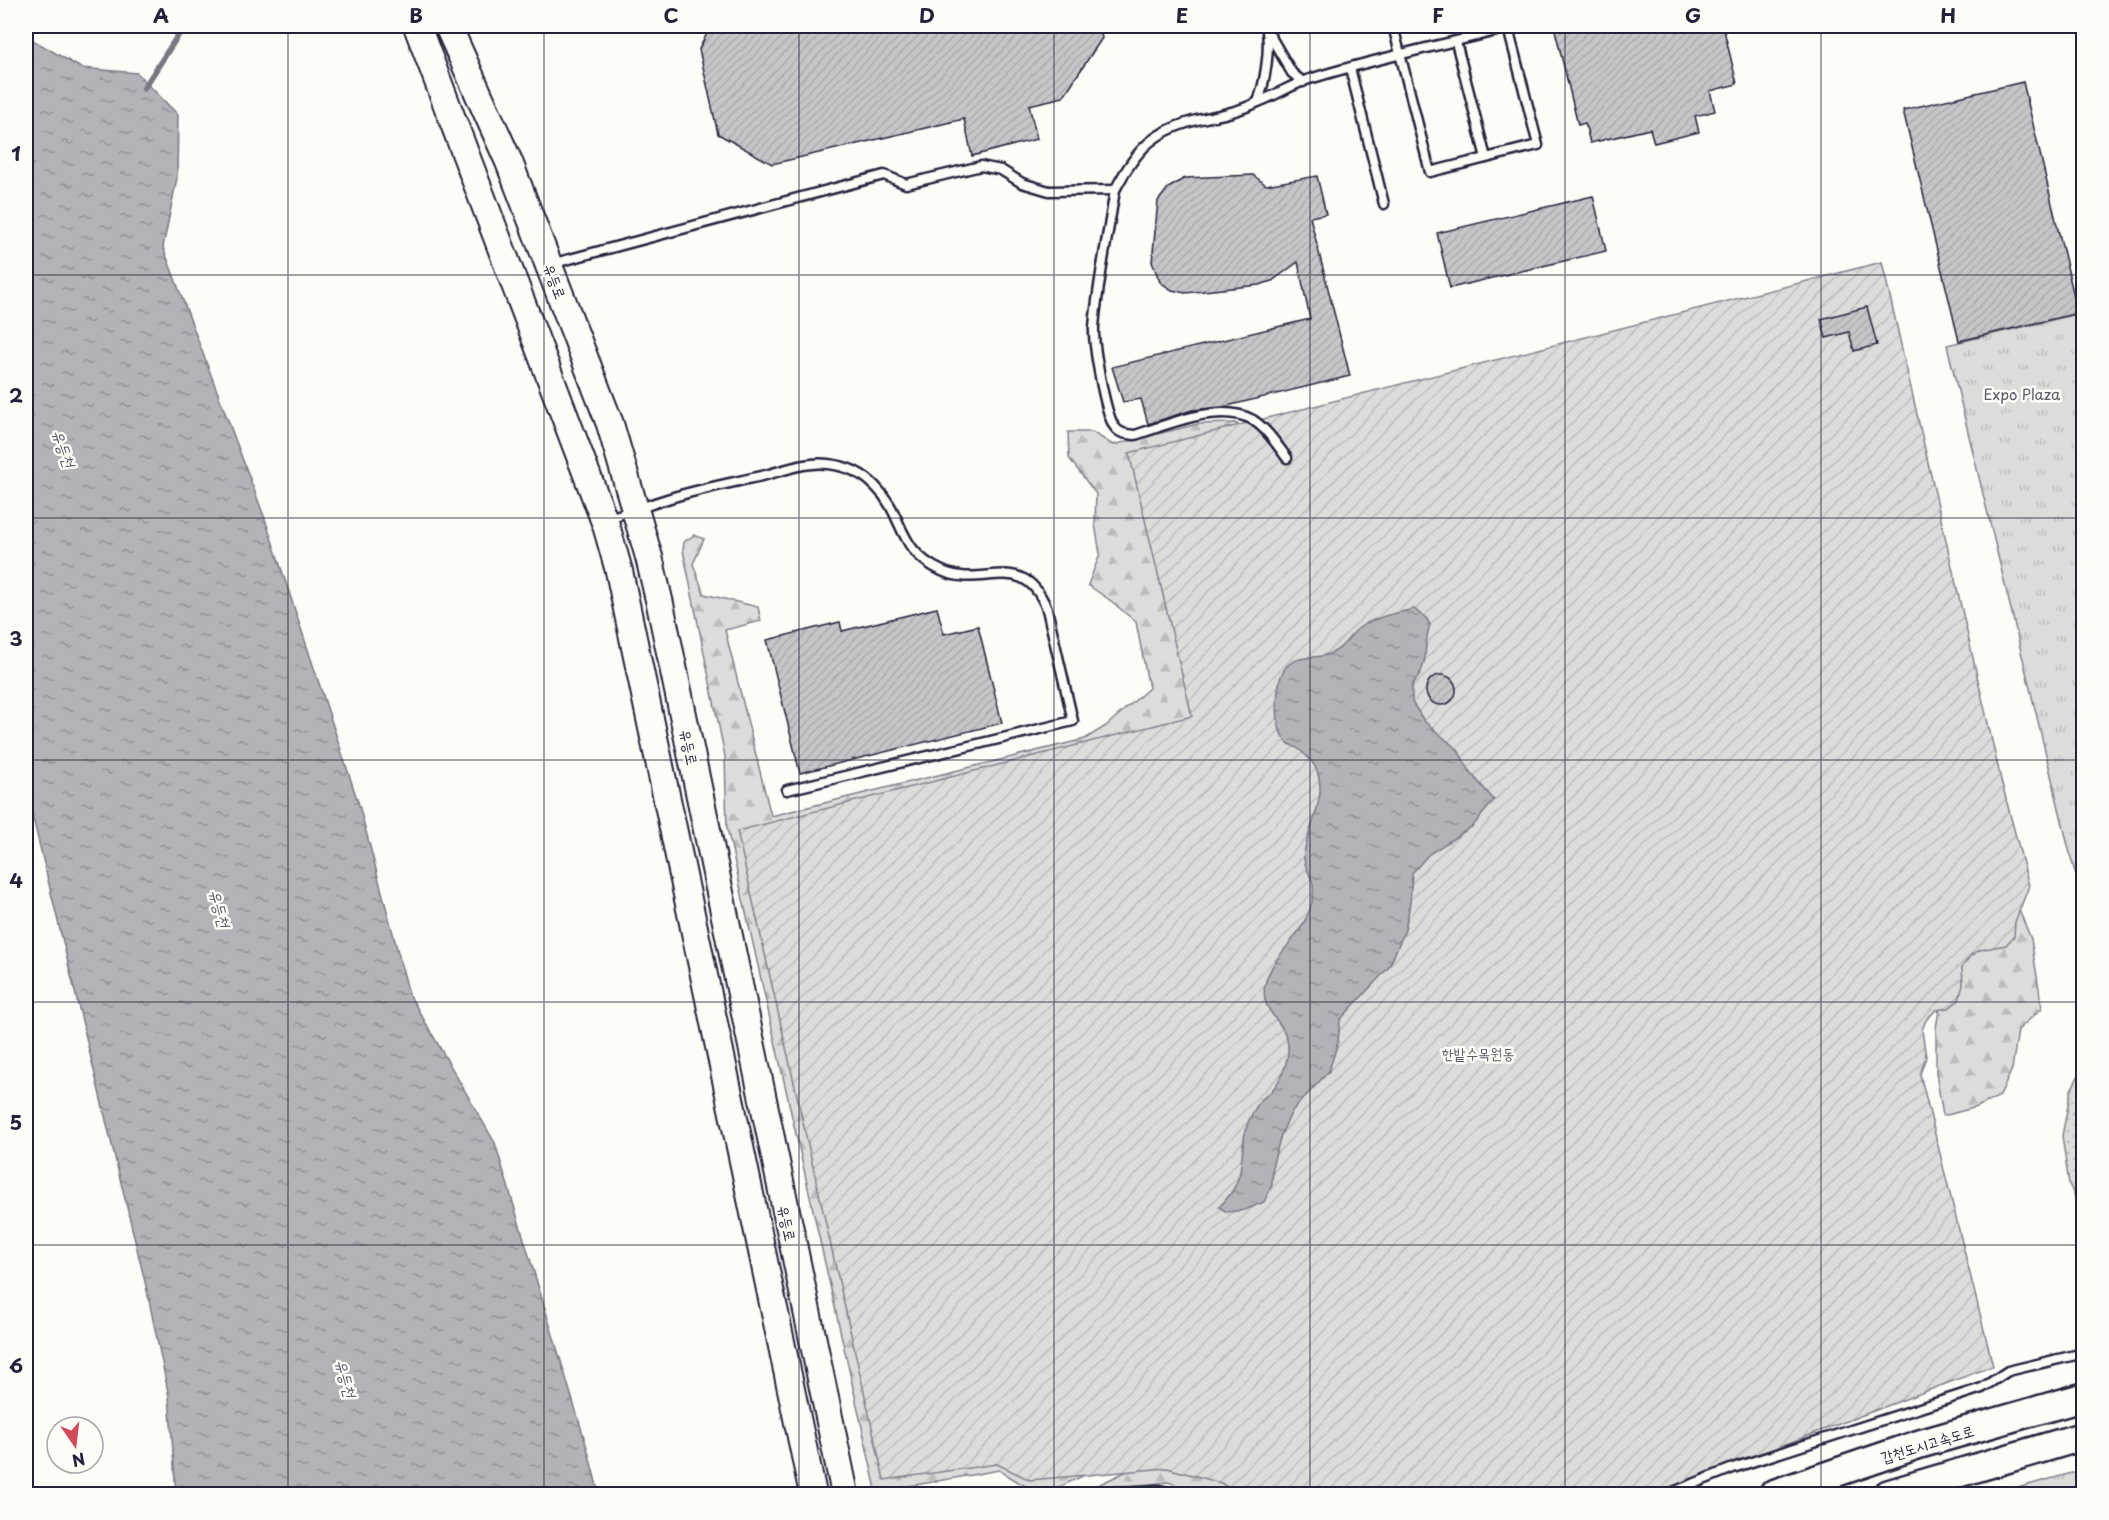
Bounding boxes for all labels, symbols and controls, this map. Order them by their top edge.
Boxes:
text: A [153,0,169,30]
text: B [409,0,423,30]
text: C [663,0,679,30]
text: D [919,0,935,30]
text: E [1176,0,1188,30]
text: F [1432,0,1444,30]
text: G [1685,0,1701,30]
text: H [1940,0,1956,30]
text: 1 [11,138,21,168]
street label: 유등로 [539,260,573,302]
text: 2 [9,380,23,410]
park label: Expo Plaza [1984,382,2061,405]
water label: 유등천 [47,426,83,472]
text: 3 [9,623,23,653]
street label: 유등로 [675,727,705,767]
text: 4 [9,865,23,895]
water label: 유등천 [204,886,238,932]
park label: 한밭수목원동 [1442,1041,1514,1064]
text: 5 [10,1107,22,1137]
street label: 유등로 [773,1203,803,1243]
text: 6 [9,1350,23,1380]
water label: 유등천 [330,1356,364,1402]
north arrow [45,1415,105,1475]
street label: 갑천도시고속도로 [1877,1418,1977,1468]
text: N [70,1447,88,1474]

